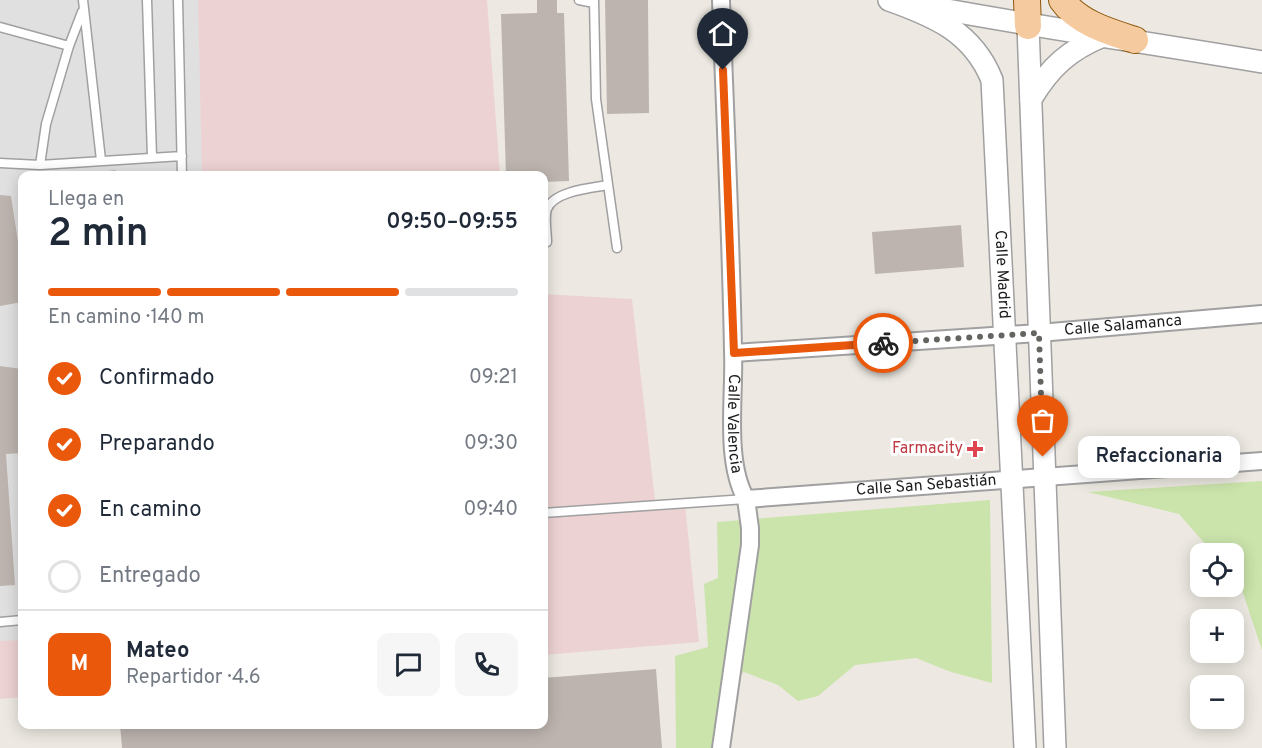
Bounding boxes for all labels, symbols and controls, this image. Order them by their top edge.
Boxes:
pin [697,8,748,70]
icon: home [706,17,739,50]
text: Llega en [48,187,124,213]
text: 09:50–09:55 [386,209,518,236]
text: 2 min [48,211,149,260]
street label: Calle Madrid [989,230,1014,319]
text: En camino · 140 m [48,305,205,331]
street label: Calle Salamanca [1063,311,1183,341]
courier [853,313,913,373]
icon: bike [867,327,900,360]
icon: check [48,362,81,395]
text: Confirmado [99,365,215,392]
text: 09:21 [469,365,518,391]
street label: Calle Valencia [722,374,746,475]
pin [1017,395,1068,457]
icon: bag [1026,404,1059,437]
icon: check [48,428,81,461]
text: Preparando [99,431,215,458]
text: 09:30 [464,431,518,457]
callout: Refaccionaria [1079,436,1241,478]
place label: Farmacity [892,439,963,459]
marker: Farmacity [968,442,982,456]
text: Refaccionaria [1096,444,1222,470]
street label: Calle San Sebastián [855,471,997,501]
icon: check [48,494,81,527]
text: En camino [99,497,201,524]
text: 09:40 [463,497,518,523]
map controls [1190,543,1244,729]
button: locate [1190,543,1244,597]
text: Entregado [99,563,201,590]
button: + [1190,609,1244,663]
button: chat [377,633,440,696]
button: phone [455,633,518,696]
text: Mateo [126,638,189,665]
text: M [71,651,88,678]
text: Repartidor · 4.6 [126,665,261,691]
button: − [1190,675,1244,729]

